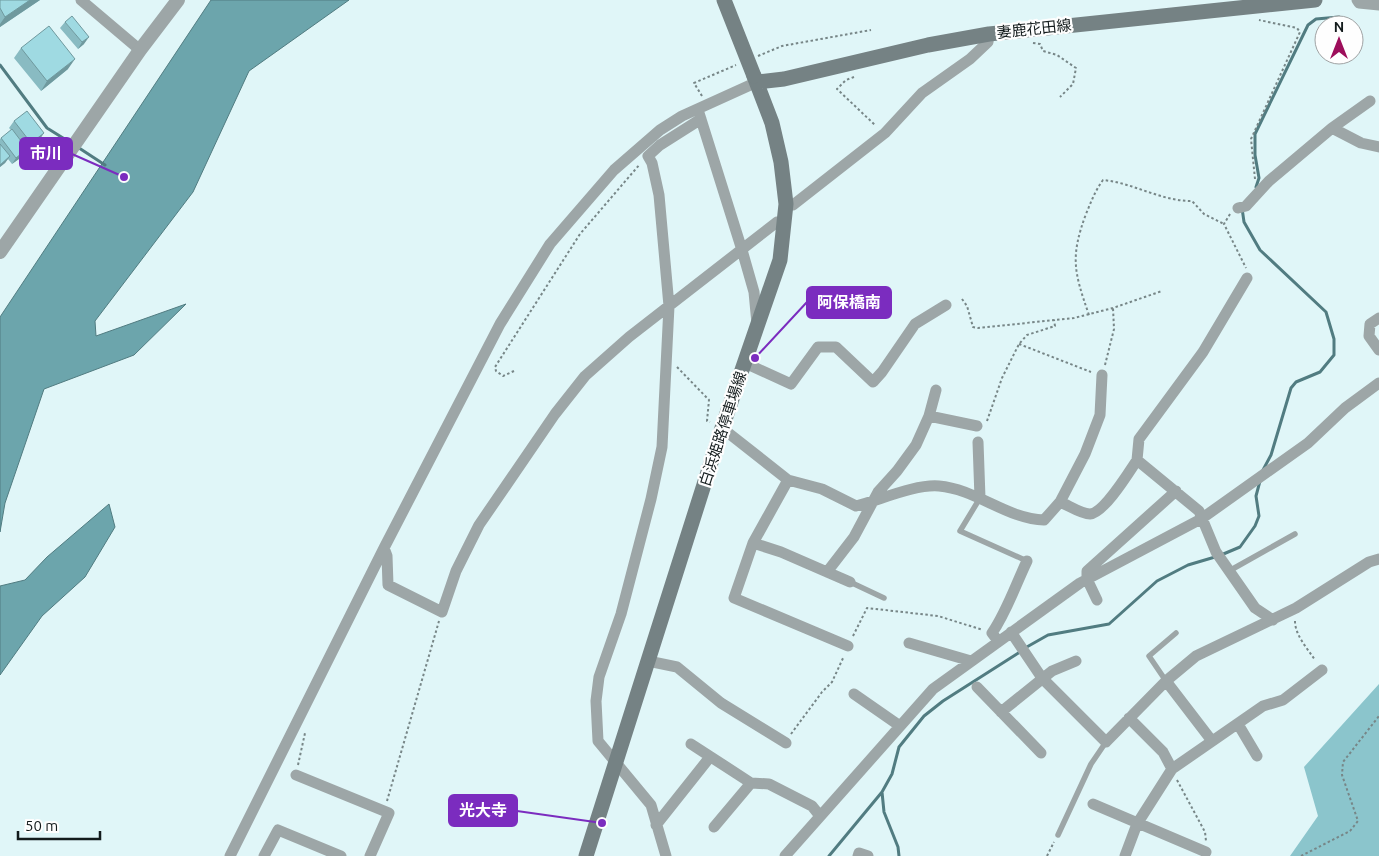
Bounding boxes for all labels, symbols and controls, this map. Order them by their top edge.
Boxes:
north arrow [1314,15,1364,65]
street label: 妻鹿花田線 [996,16,1072,41]
text: N [1334,19,1344,35]
callout: 市川 [20,138,72,169]
text: 市川 [30,144,62,162]
callout: 阿保橋南 [807,287,891,318]
text: 阿保橋南 [817,293,881,311]
street label: 白浜姫路停車場線 [696,369,749,489]
callout: 光大寺 [449,795,517,826]
text: 光大寺 [459,801,507,819]
scale bar [18,808,100,840]
text: 50 m [25,817,58,834]

